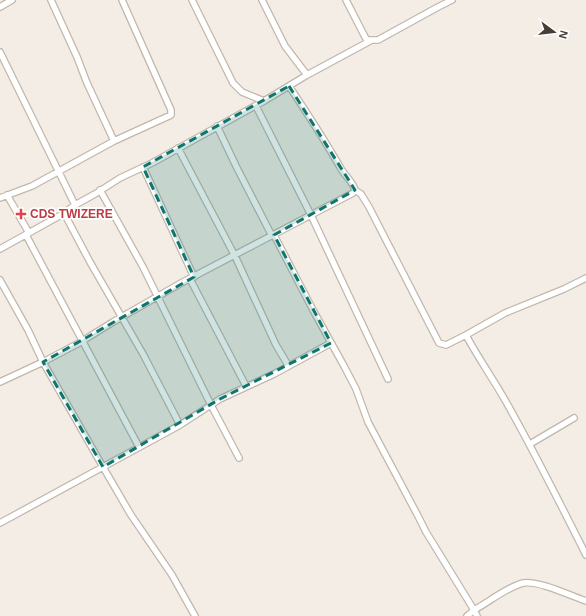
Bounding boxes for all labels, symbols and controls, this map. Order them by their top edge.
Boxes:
north arrow [534,12,574,52]
text: N [557,29,570,40]
place label: CDS TWIZERE [30,207,113,221]
marker: CDS TWIZERE [15,208,27,220]

